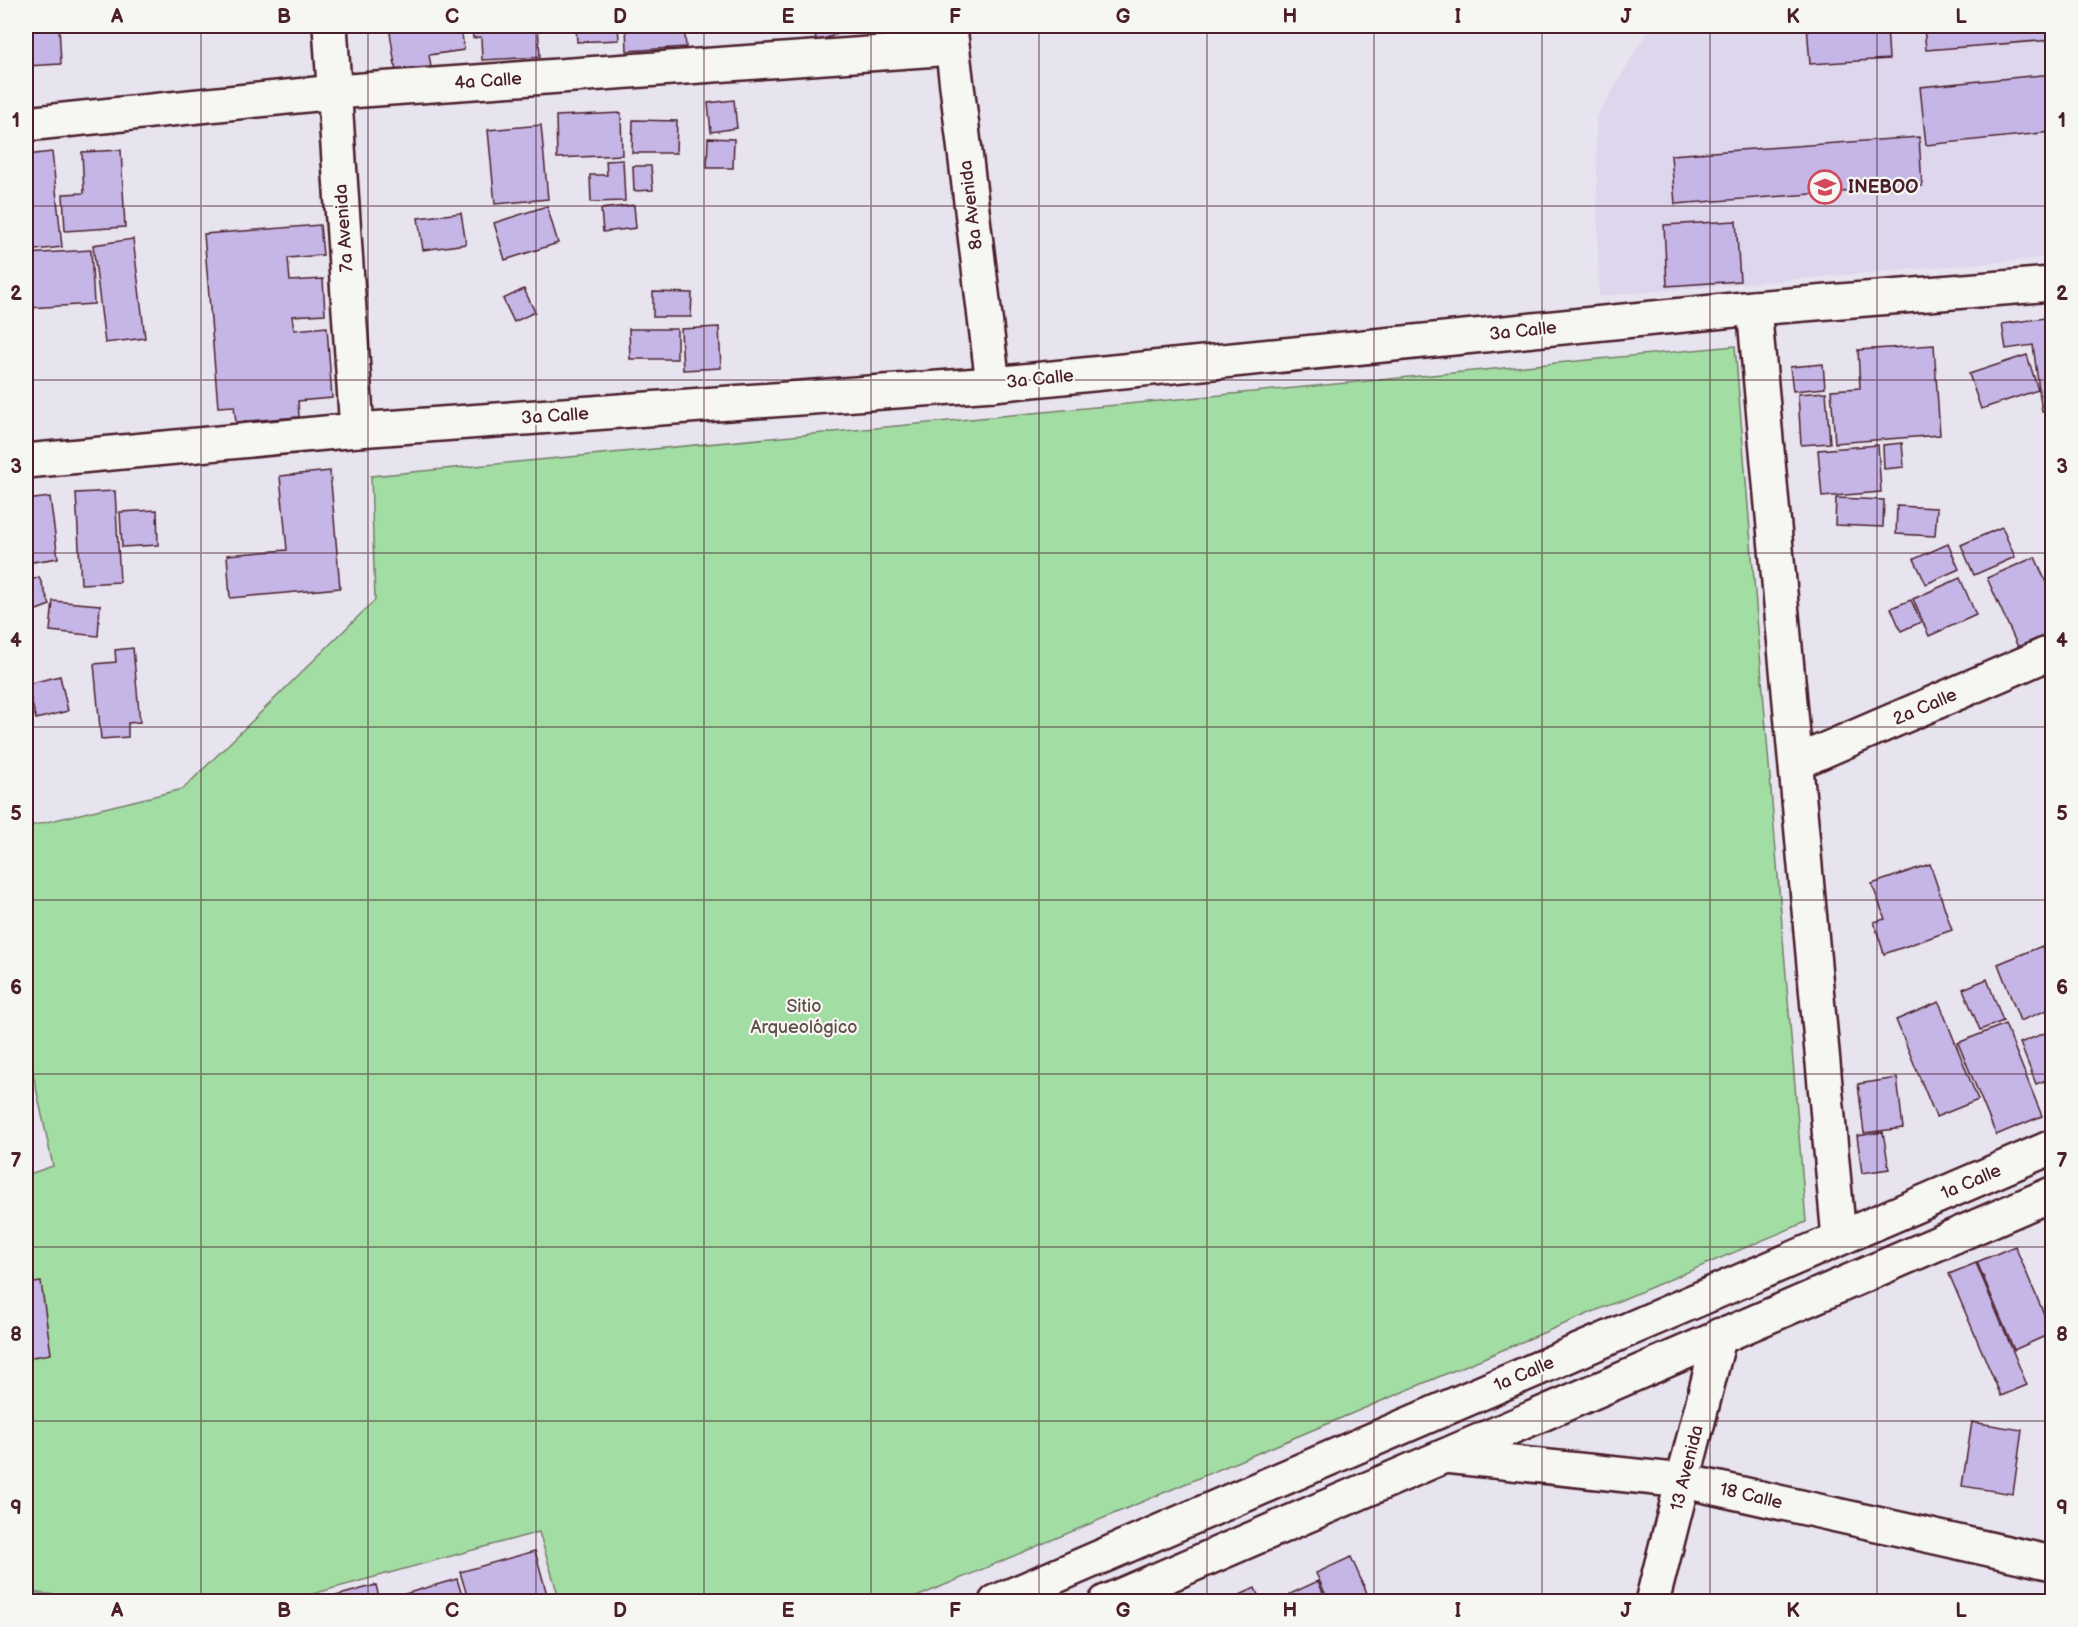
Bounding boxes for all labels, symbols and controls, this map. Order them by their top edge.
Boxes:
text: A [110,5,124,29]
text: B [277,5,291,29]
text: C [445,5,459,29]
text: D [613,5,627,29]
text: E [782,5,795,29]
text: F [949,5,961,29]
text: G [1116,5,1131,29]
text: H [1283,5,1297,29]
text: I [1455,5,1461,29]
text: J [1621,5,1633,29]
text: K [1786,5,1800,29]
text: L [1955,5,1967,29]
street label: 4a Calle [454,68,523,94]
text: 1 [12,109,20,133]
text: 1 [2058,109,2066,133]
street label: 8a Avenida [955,159,987,251]
school or university icon: INEBOO [1807,169,1843,205]
place label: INEBOO [1848,177,1918,198]
street label: 7a Avenida [330,183,358,273]
text: 2 [10,282,22,306]
text: 2 [2056,282,2068,306]
street label: 3a Calle [1488,317,1558,345]
street label: 3a Calle [1005,365,1075,393]
street label: 3a Calle [521,403,590,429]
text: 3 [10,455,22,479]
text: 3 [2056,455,2068,479]
text: 4 [10,629,22,653]
text: 4 [2056,629,2068,653]
street label: 2a Calle [1890,684,1960,730]
text: 5 [10,802,22,826]
text: 5 [2056,802,2068,826]
text: 6 [10,976,22,1000]
text: 6 [2056,976,2068,1000]
park label: Sitio Arqueológico [750,996,858,1038]
text: 7 [10,1149,22,1173]
text: 7 [2056,1149,2068,1173]
street label: 1a Calle [1938,1160,2005,1204]
text: 8 [10,1323,22,1347]
text: 8 [2056,1323,2068,1347]
street label: 1a Calle [1491,1352,1558,1396]
street label: 13 Avenida [1666,1423,1708,1513]
street label: 18 Calle [1718,1479,1785,1513]
text: 9 [10,1496,22,1520]
text: 9 [2056,1496,2068,1520]
text: A [110,1599,124,1623]
text: B [277,1599,291,1623]
text: C [445,1599,459,1623]
text: D [613,1599,627,1623]
text: E [782,1599,795,1623]
text: F [949,1599,961,1623]
text: G [1116,1599,1131,1623]
text: H [1283,1599,1297,1623]
text: I [1455,1599,1461,1623]
text: J [1621,1599,1633,1623]
text: K [1786,1599,1800,1623]
text: L [1955,1599,1967,1623]

